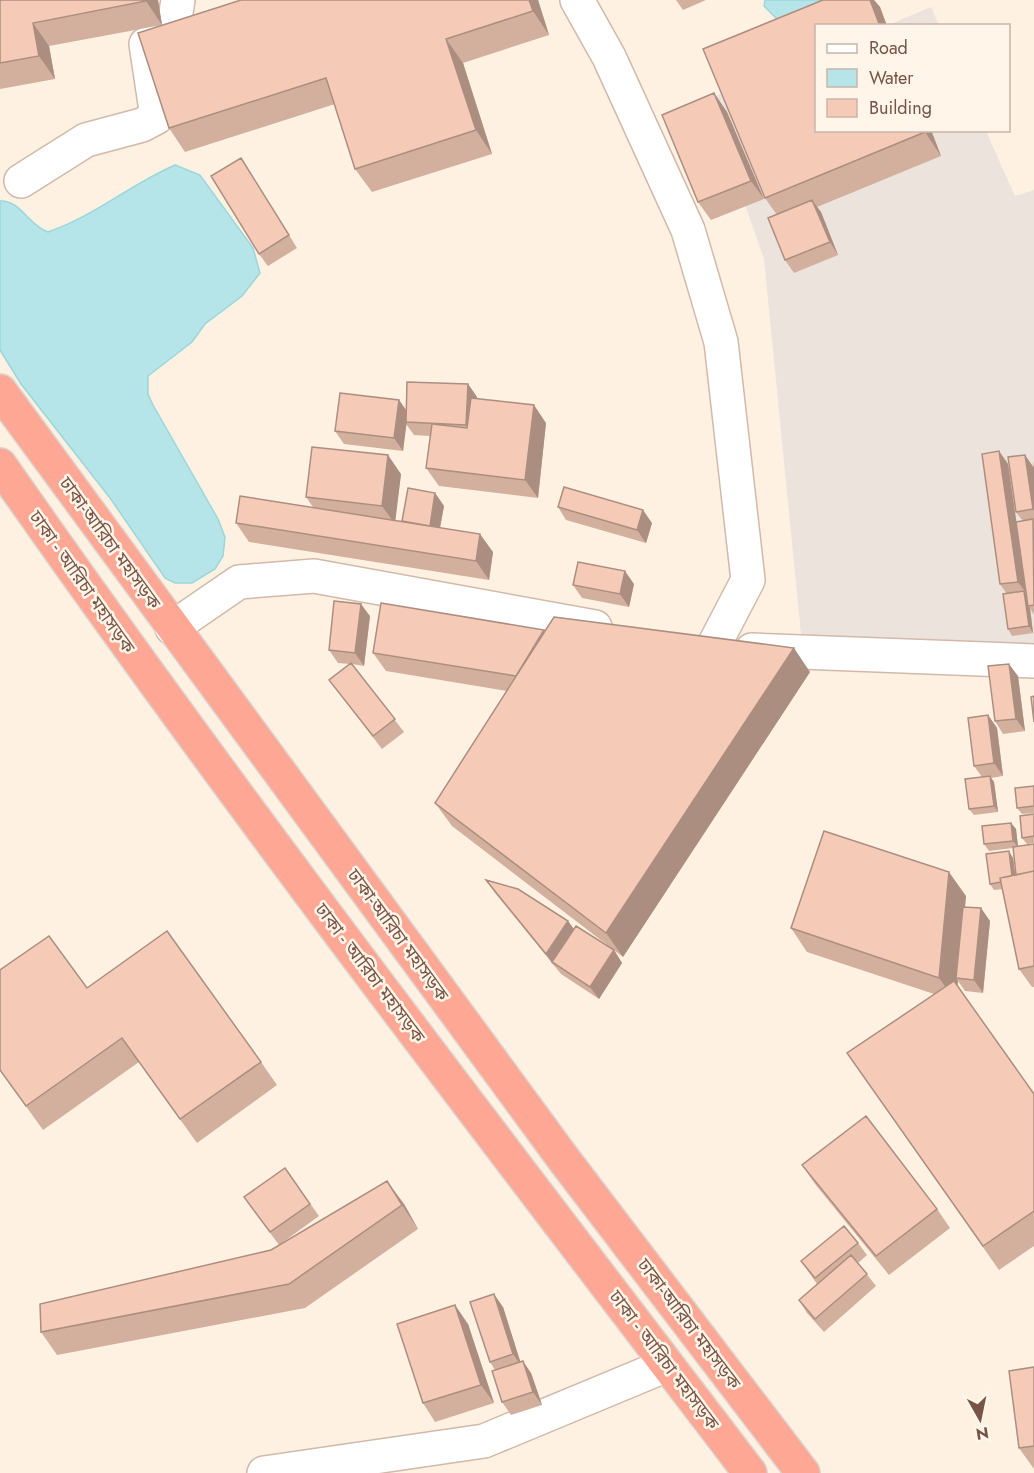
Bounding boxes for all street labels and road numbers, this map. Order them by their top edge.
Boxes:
street label: ঢাকা-আরিচা মহাসড়ক [52,471,167,615]
street label: ঢাকা - আরিচা মহাসড়ক [22,505,141,659]
street label: ঢাকা-আরিচা মহাসড়ক [340,863,455,1007]
street label: ঢাকা - আরিচা মহাসড়ক [308,897,431,1049]
street label: ঢাকা-আরিচা মহাসড়ক [630,1252,747,1395]
street label: ঢাকা - আরিচা মহাসড়ক [602,1284,725,1436]

